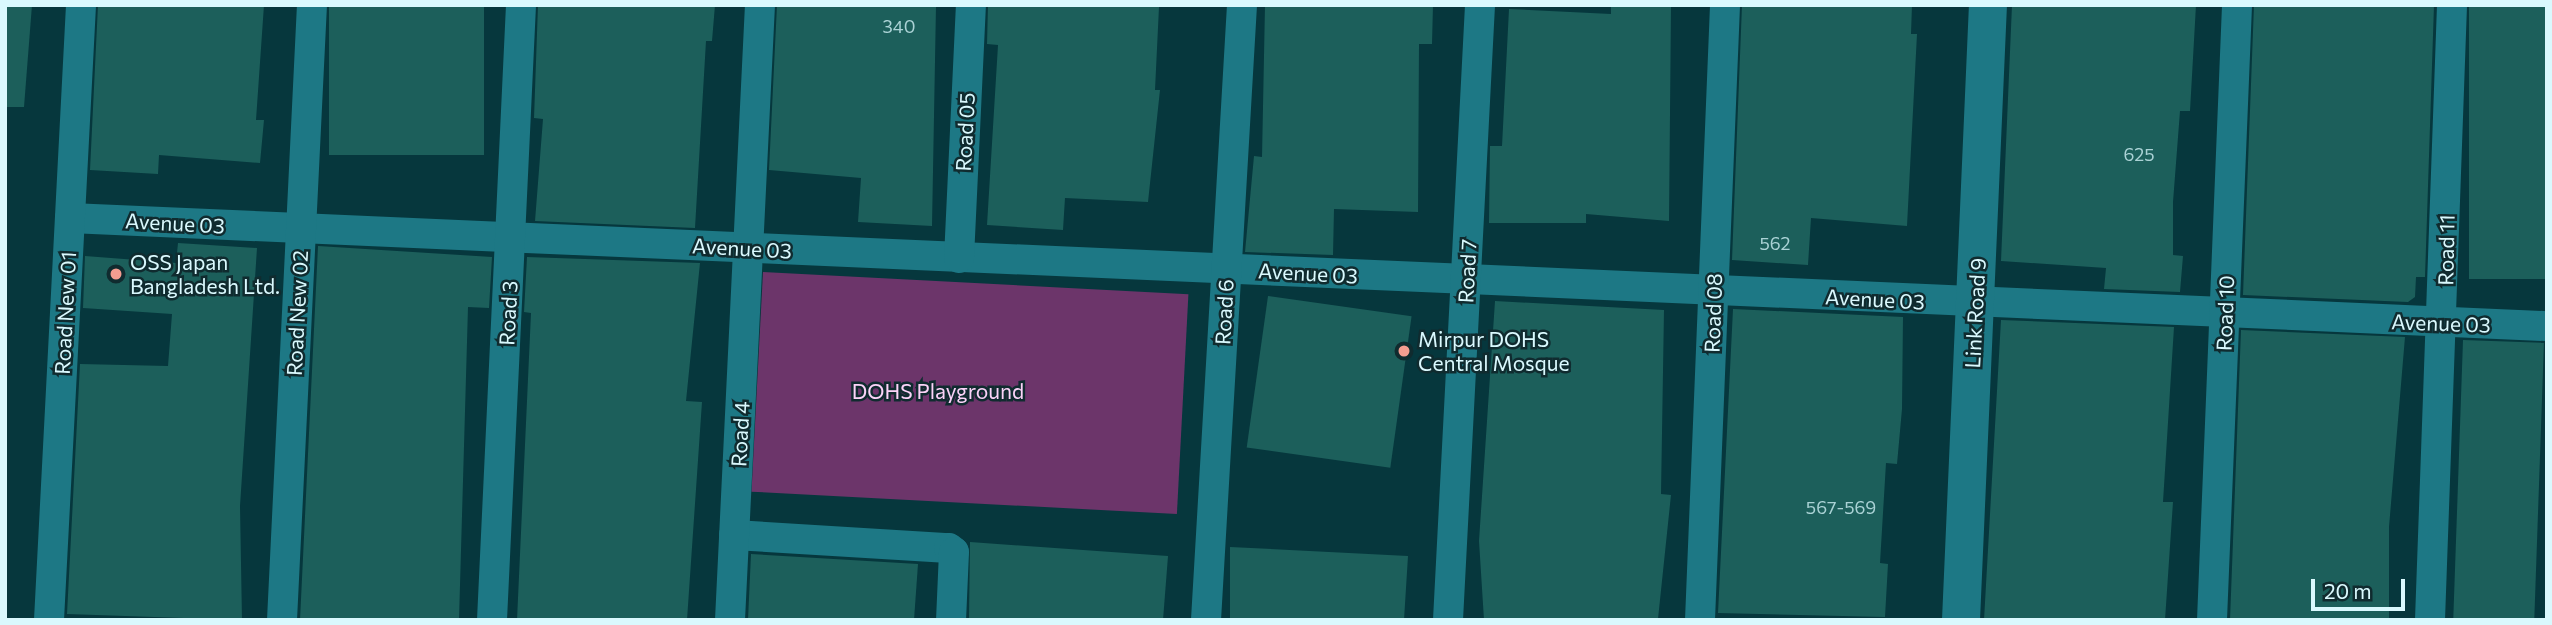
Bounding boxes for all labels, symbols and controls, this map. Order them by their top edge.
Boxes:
house number: 340 [883,15,915,37]
street label: Road 05 [950,92,980,172]
house number: 625 [2123,143,2155,165]
street label: Avenue 03 [125,208,225,238]
street label: Road 11 [2433,214,2459,286]
house number: 562 [1759,232,1791,254]
street label: Avenue 03 [692,233,792,263]
street label: Road 7 [1453,238,1481,304]
place label: OSS Japan Bangladesh Ltd. [130,249,280,299]
street label: Road New 02 [281,250,313,376]
street label: Road New 01 [49,251,81,375]
street label: Link Road 9 [1960,257,1990,369]
street label: Avenue 03 [1258,258,1358,288]
marker: OSS Japan Bangladesh Ltd. [108,266,124,282]
street label: Road 08 [1699,273,1727,353]
street label: Road 10 [2211,275,2239,351]
street label: Road 6 [1210,278,1238,346]
street label: Road 3 [494,280,522,346]
street label: Avenue 03 [1825,284,1925,314]
street label: Avenue 03 [2391,309,2491,337]
place label: Mirpur DOHS Central Mosque [1418,326,1570,376]
marker: Mirpur DOHS Central Mosque [1396,343,1412,359]
park label: DOHS Playground [852,378,1024,404]
street label: Road 4 [726,401,754,467]
house number: 567-569 [1806,496,1876,518]
scale bar [2314,566,2408,610]
text: 20 m [2324,578,2372,603]

